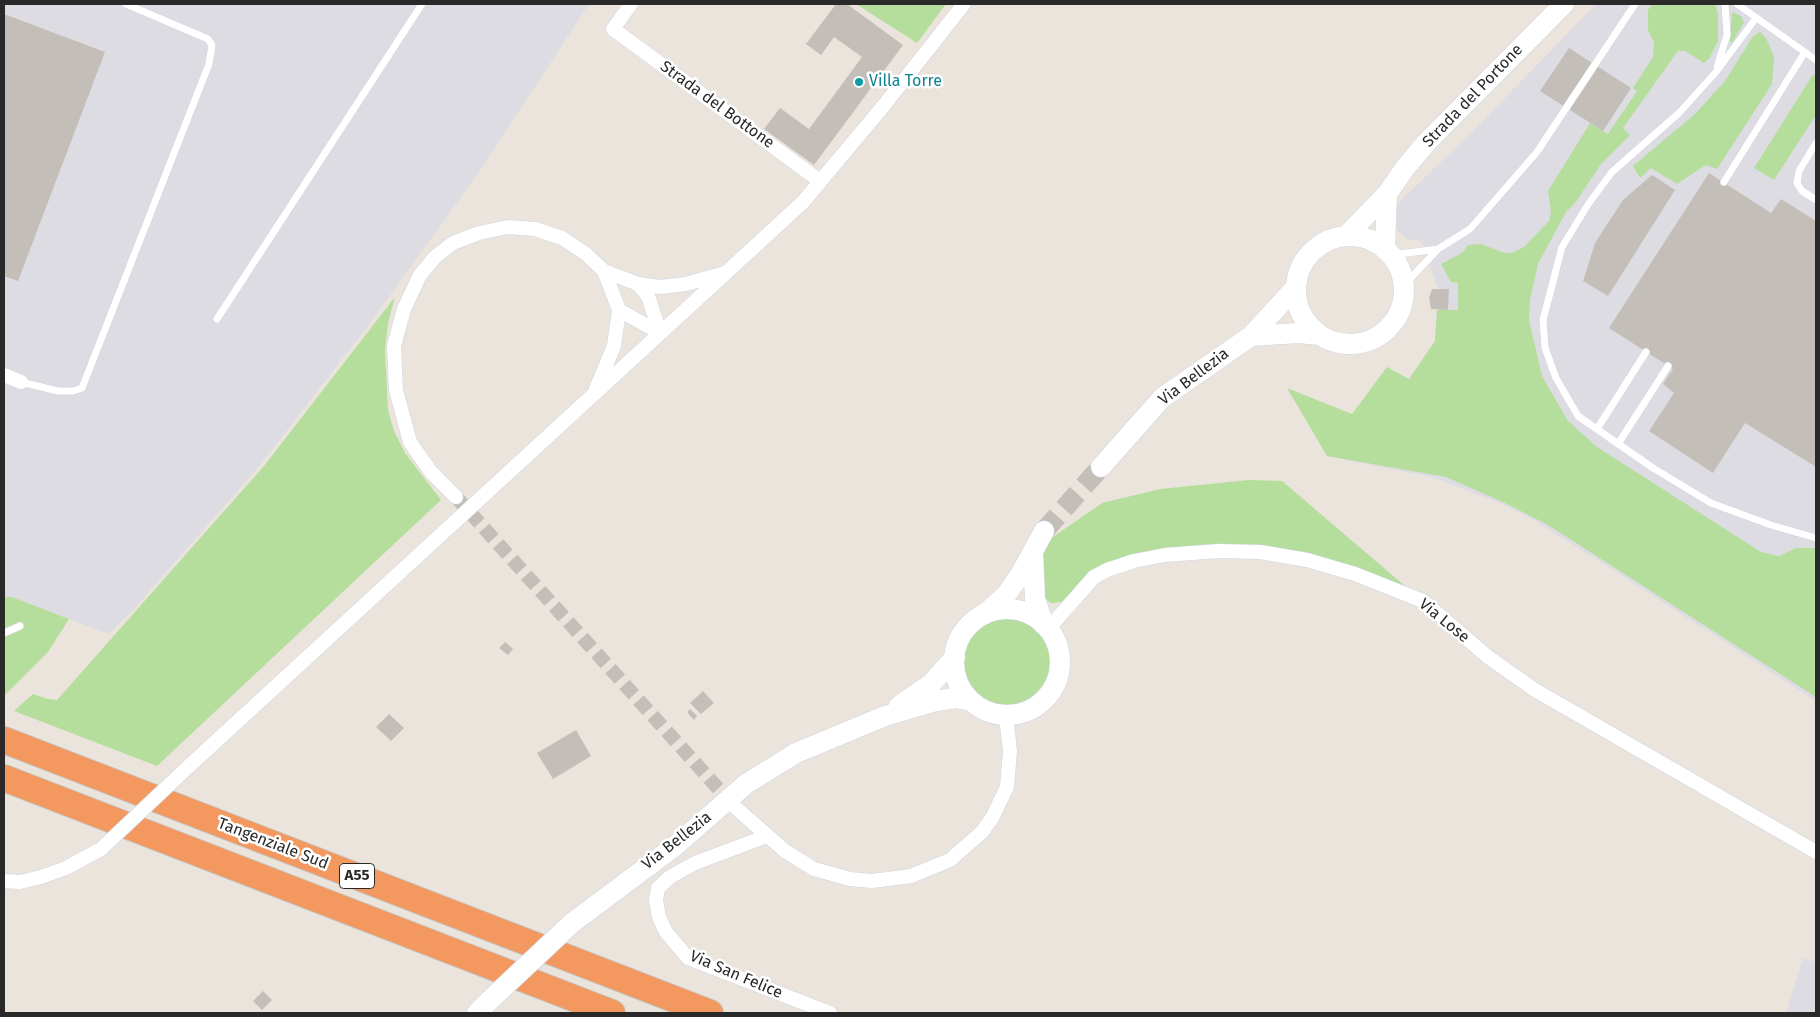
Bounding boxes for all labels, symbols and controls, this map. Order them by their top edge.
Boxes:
street label: Strada del Portone [1419,40,1527,152]
street label: Strada del Bottone [656,57,778,153]
place label: Villa Torre [869,72,942,92]
marker: Villa Torre [853,76,865,88]
street label: Via Bellezia [1155,344,1233,410]
street label: Via Lose [1415,595,1473,647]
street label: Via Bellezia [638,808,716,874]
street label: Tangenziale Sud [215,814,331,874]
road number: A55 [340,864,374,888]
street label: Via San Felice [687,947,785,1003]

